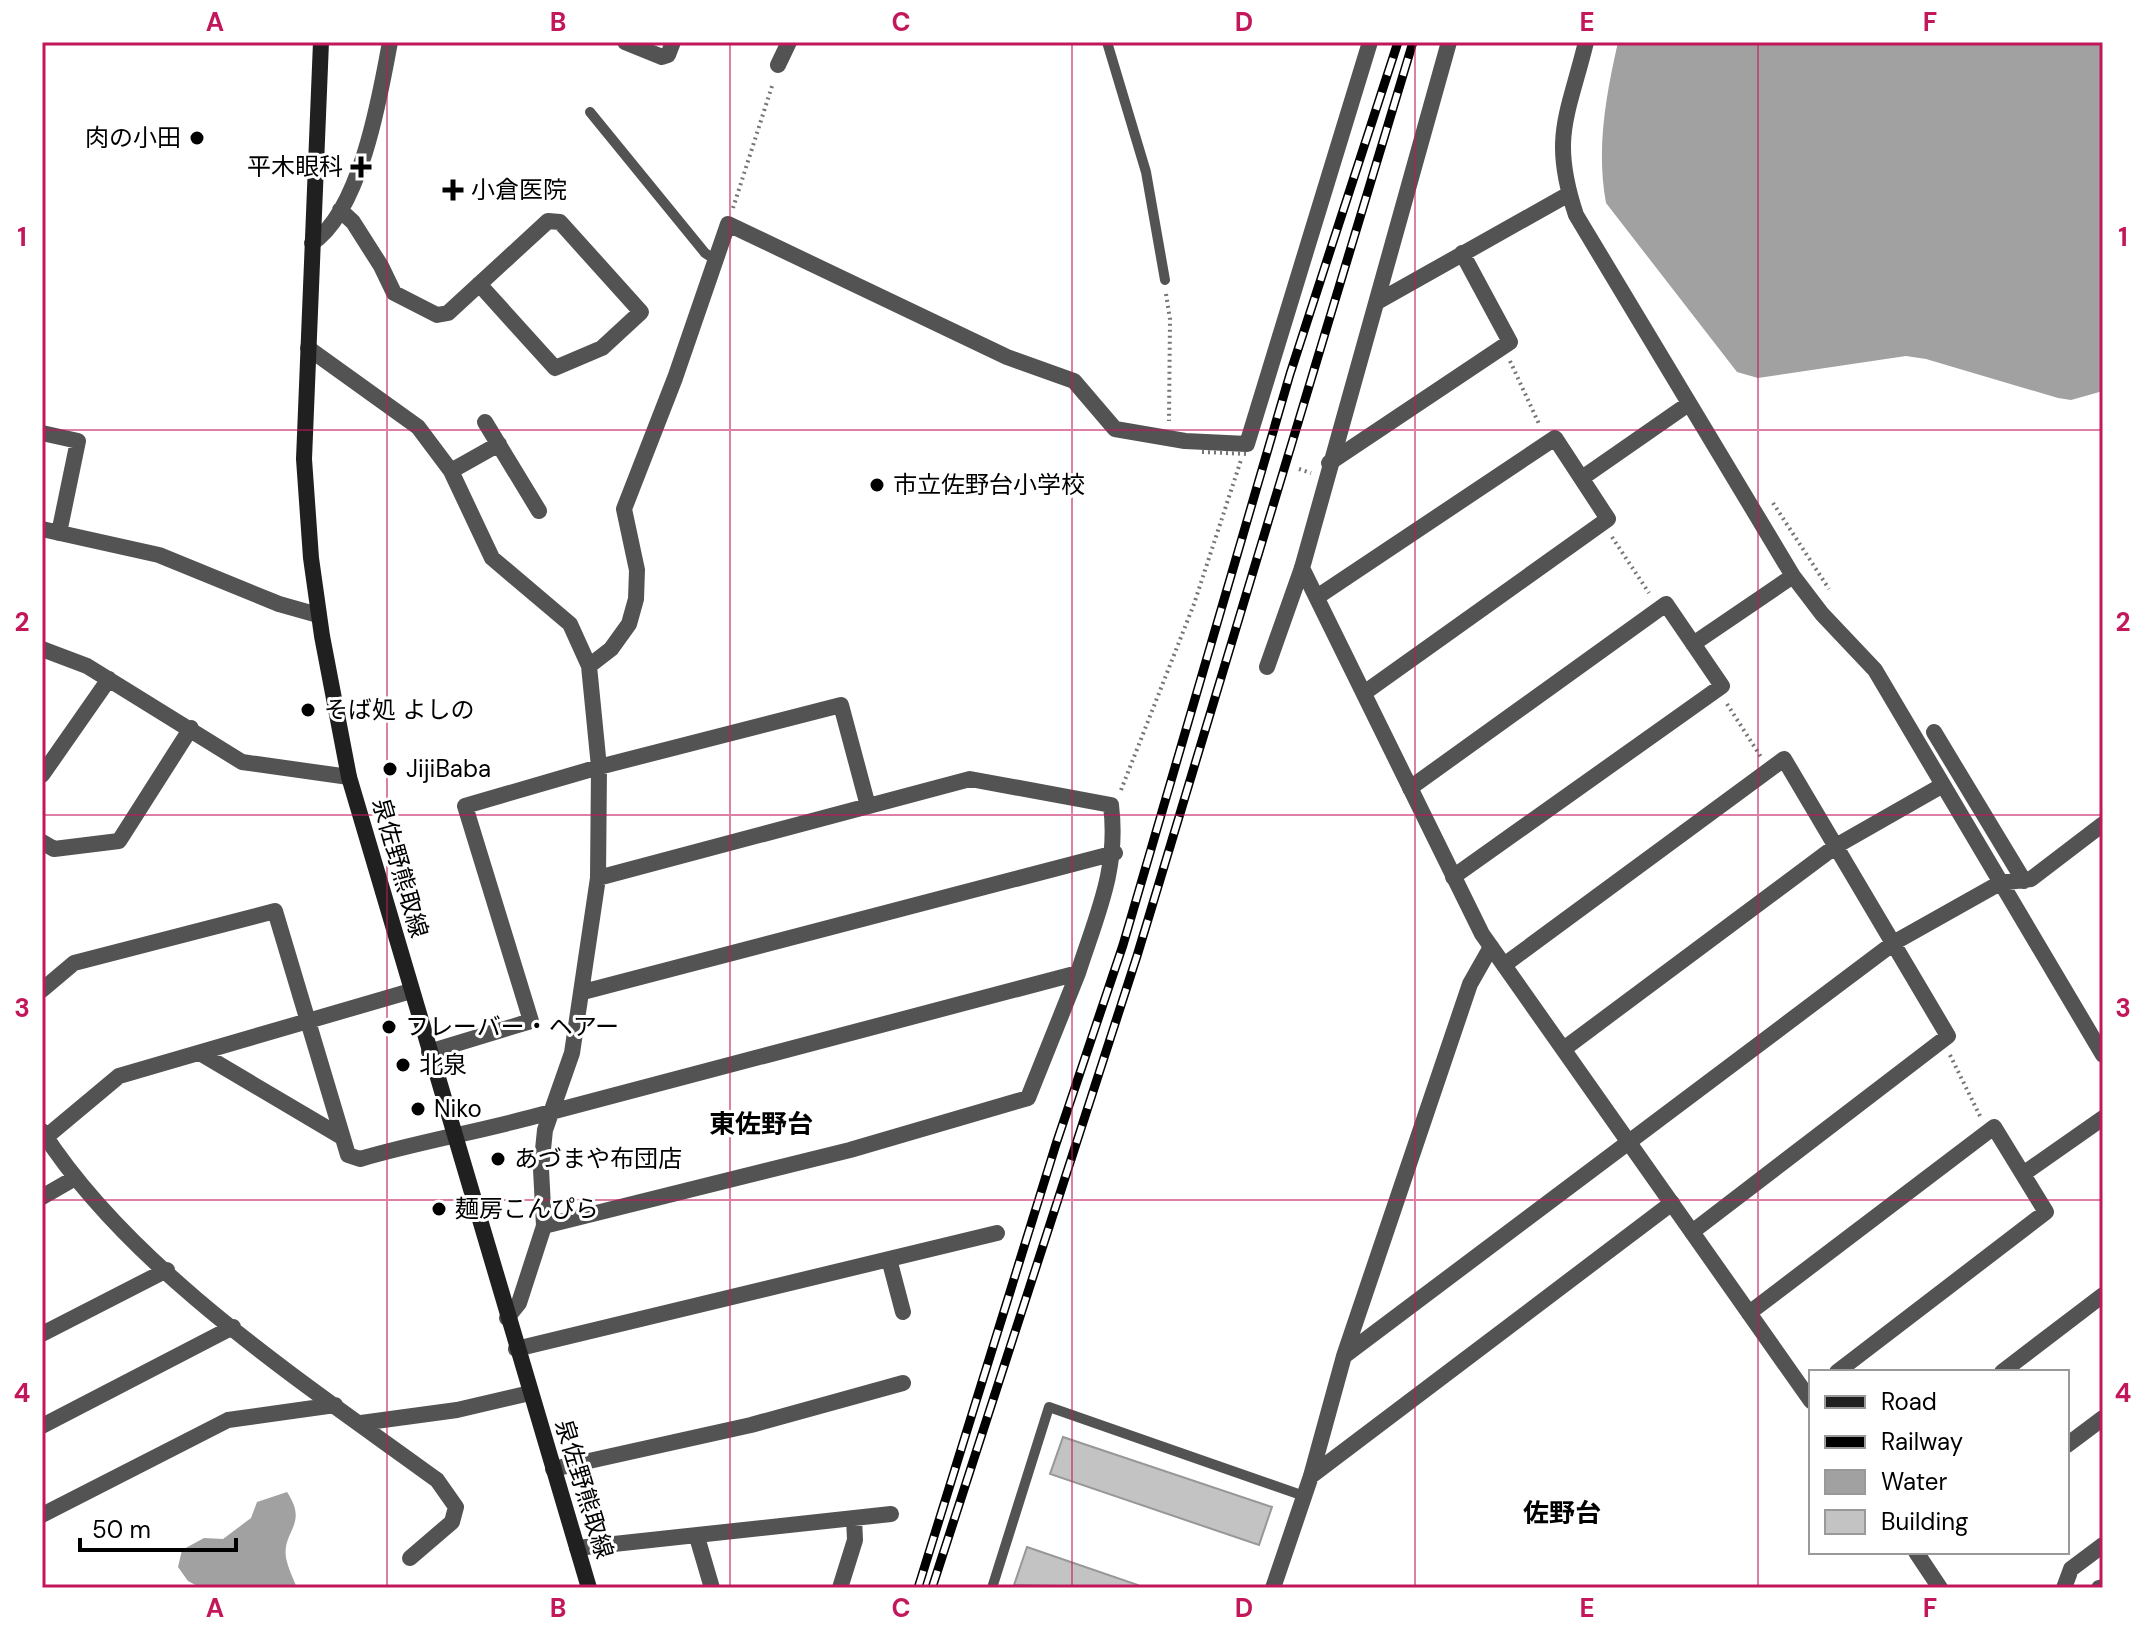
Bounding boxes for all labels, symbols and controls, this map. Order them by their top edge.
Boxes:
text: A [206,5,224,39]
text: B [550,5,566,39]
text: C [891,5,911,39]
text: D [1235,5,1253,39]
text: E [1579,5,1595,39]
text: F [1923,5,1937,39]
place label: 肉の小田 [85,122,181,153]
marker: 肉の小田 [188,129,206,147]
place label: 平木眼科 [247,151,343,182]
marker: 平木眼科 [350,156,372,178]
place label: 小倉医院 [471,174,567,205]
marker: 小倉医院 [442,179,464,201]
text: 1 [17,220,27,254]
text: 1 [2118,220,2128,254]
place label: 市立佐野台小学校 [893,469,1085,500]
marker: 市立佐野台小学校 [868,476,886,494]
text: 2 [14,605,30,639]
text: 2 [2115,605,2131,639]
place label: そば処 よしの [324,694,474,725]
marker: そば処 よしの [299,701,317,719]
place label: JijiBaba [406,753,491,784]
marker: JijiBaba [381,760,399,778]
street label: 泉佐野熊取線 [366,794,435,941]
text: 3 [14,991,30,1025]
text: 3 [2115,991,2131,1025]
place label: フレーバー・ヘアー [405,1011,619,1042]
marker: フレーバー・ヘアー [380,1018,398,1036]
place label: 北泉 [419,1049,467,1080]
marker: 北泉 [394,1056,412,1074]
place label: Niko [434,1093,482,1124]
marker: Niko [409,1100,427,1118]
district label: 東佐野台 [709,1107,813,1141]
place label: あづまや布団店 [514,1143,682,1174]
marker: あづまや布団店 [489,1150,507,1168]
place label: 麺房こんぴら [455,1193,599,1224]
marker: 麺房こんぴら [430,1200,448,1218]
legend [1809,1370,2069,1554]
text: 4 [14,1376,30,1410]
text: 4 [2115,1376,2131,1410]
text: Road [1881,1386,1937,1417]
street label: 泉佐野熊取線 [549,1415,620,1562]
text: Railway [1881,1426,1963,1457]
text: Water [1881,1466,1947,1497]
district label: 佐野台 [1523,1496,1601,1530]
scale bar [80,1502,236,1552]
text: Building [1881,1506,1968,1537]
text: 50 m [92,1514,151,1545]
text: A [206,1591,224,1625]
text: B [550,1591,566,1625]
text: C [891,1591,911,1625]
text: D [1235,1591,1253,1625]
text: E [1579,1591,1595,1625]
text: F [1923,1591,1937,1625]

